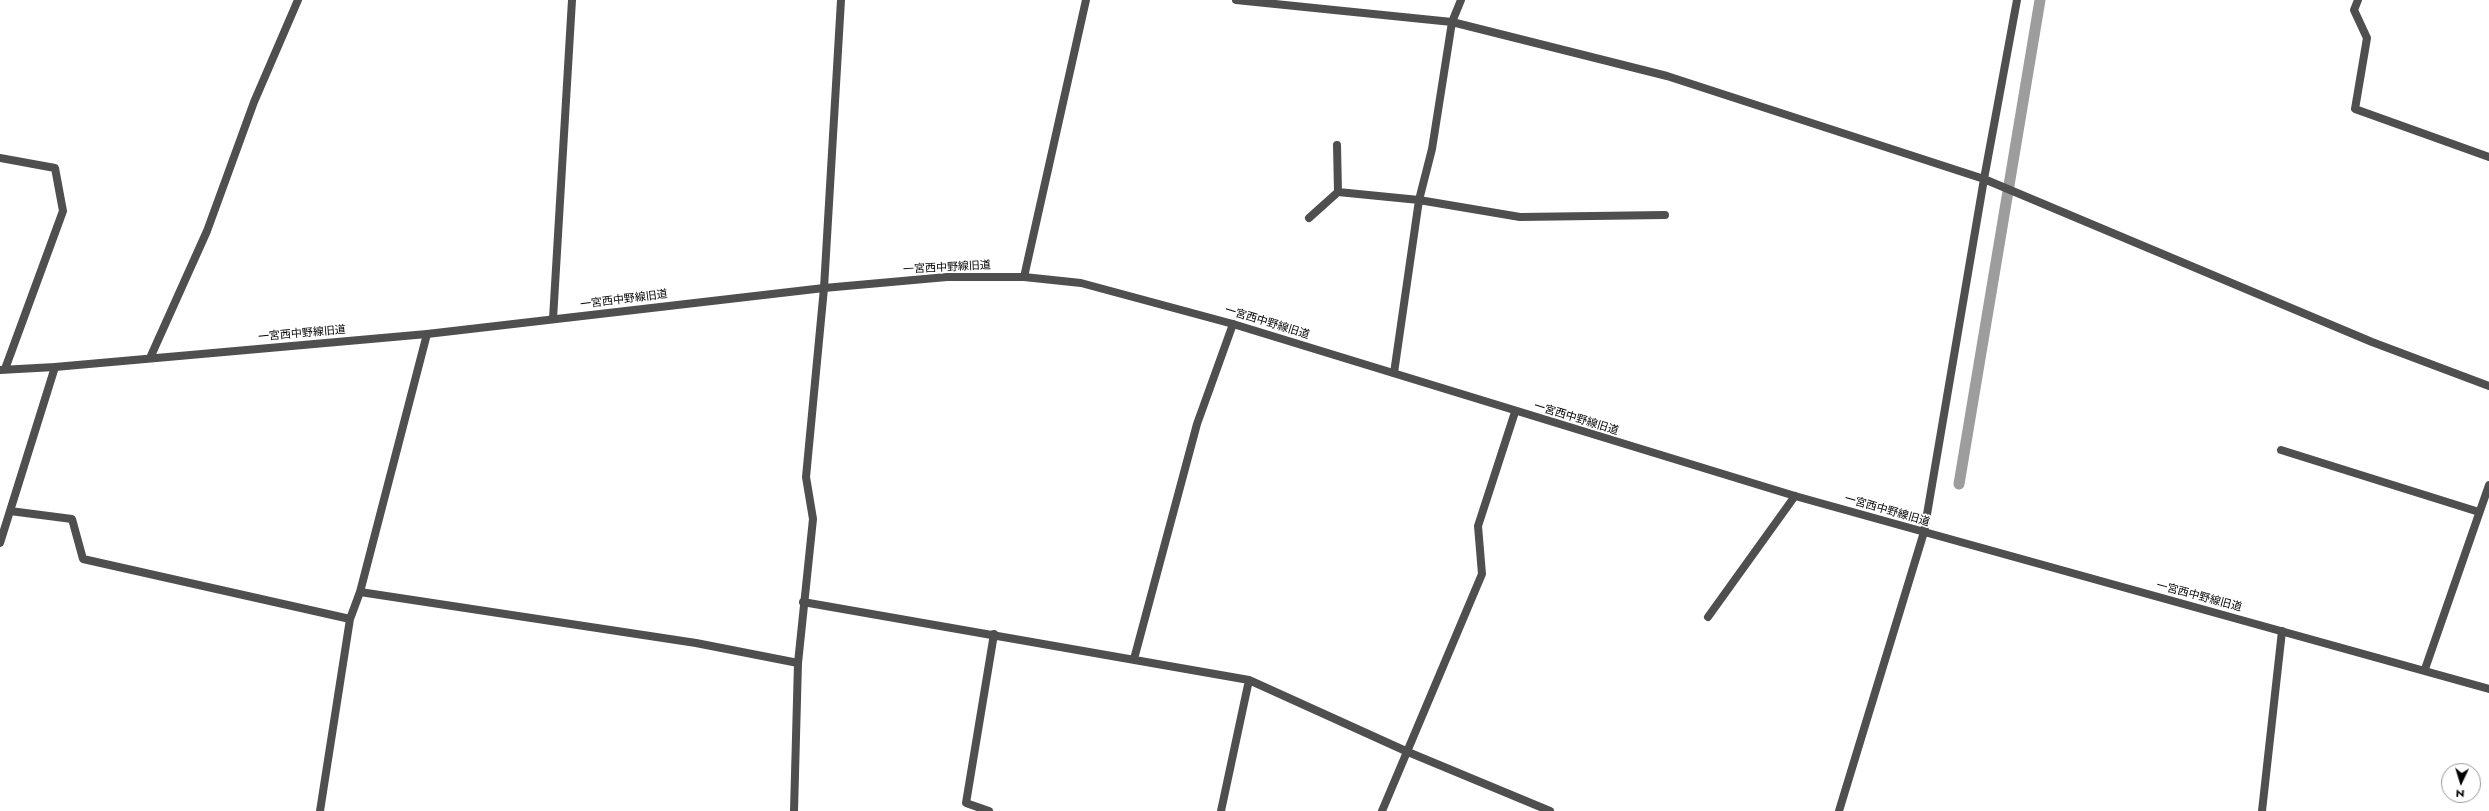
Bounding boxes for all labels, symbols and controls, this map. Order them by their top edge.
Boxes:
street label: 一宮西中野線旧道 [903,259,991,277]
street label: 一宮西中野線旧道 [580,288,668,312]
street label: 一宮西中野線旧道 [1223,304,1311,342]
street label: 一宮西中野線旧道 [258,324,346,344]
street label: 一宮西中野線旧道 [1532,400,1620,438]
street label: 一宮西中野線旧道 [1843,493,1931,529]
street label: 一宮西中野線旧道 [2155,579,2243,615]
north arrow [2441,763,2481,803]
text: N [2455,786,2465,802]

